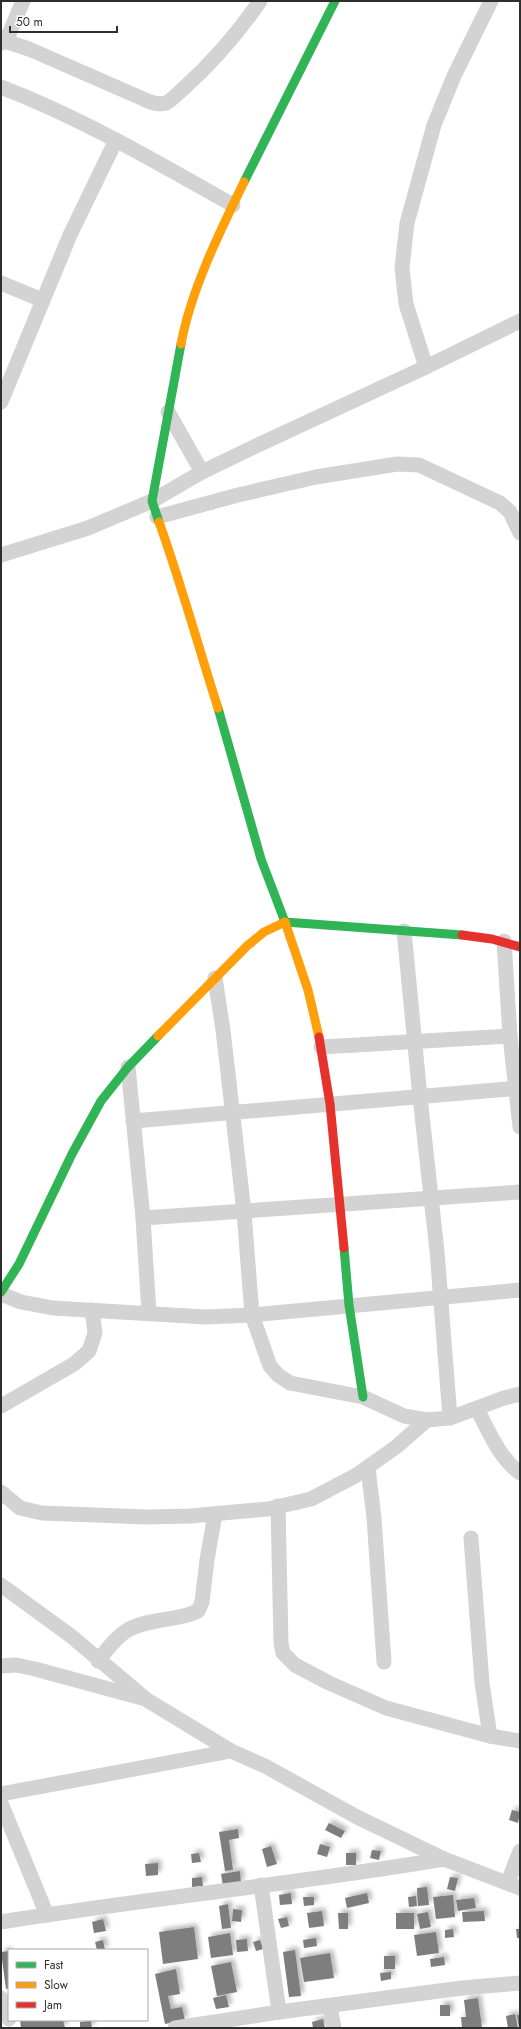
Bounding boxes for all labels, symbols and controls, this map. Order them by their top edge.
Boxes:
scale bar [10,8,117,34]
text: 50 m [16,13,43,31]
legend [8,1949,148,2021]
text: Fast [44,1956,63,1974]
text: Slow [44,1976,69,1994]
text: Jam [42,1996,62,2014]

